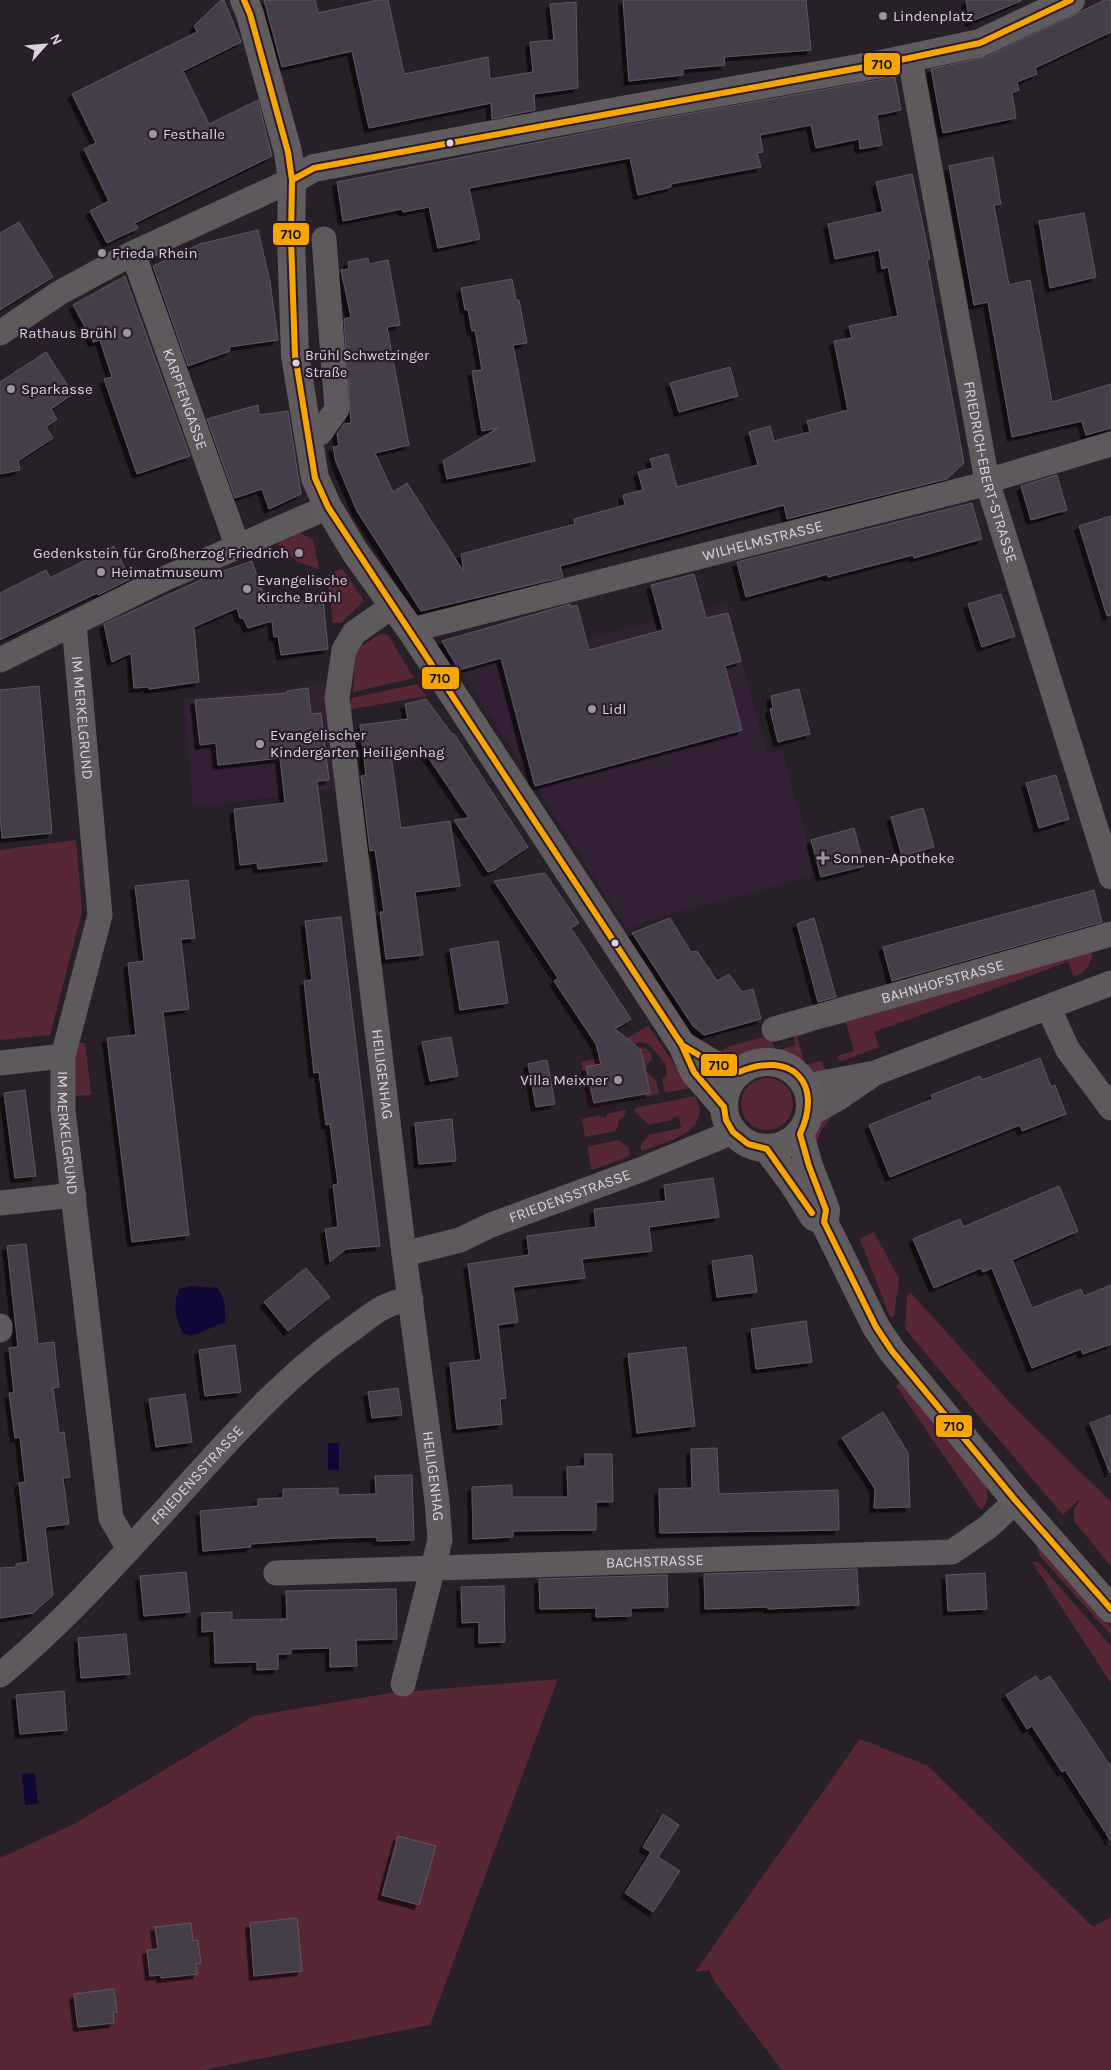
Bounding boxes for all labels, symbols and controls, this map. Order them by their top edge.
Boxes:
place label: Lindenplatz [893,7,973,25]
marker: Lindenplatz [877,10,889,22]
north arrow [20,20,70,70]
text: N [46,31,66,48]
line badge: 710 [863,52,901,76]
text: 710 [872,56,893,73]
place label: Festhalle [163,125,225,143]
marker: Festhalle [147,128,159,140]
unlabelled marker [445,138,455,148]
line badge: 710 [272,222,310,246]
text: 710 [281,226,302,243]
place label: Frieda Rhein [112,244,198,262]
marker: Frieda Rhein [96,247,108,259]
place label: Rathaus Brühl [19,324,117,342]
marker: Rathaus Brühl [121,327,133,339]
street label: KARPFENGASSE [159,346,211,452]
place label: Brühl Schwetzinger Straße [305,347,430,381]
marker: Brühl Schwetzinger Straße [291,358,301,368]
place label: Sparkasse [21,380,93,398]
street label: FRIEDRICH-EBERT-STRASSE [960,380,1021,565]
marker: Sparkasse [5,383,17,395]
street label: WILHELMSTRASSE [700,517,825,565]
place label: Gedenkstein für Großherzog Friedrich [33,544,289,562]
marker: Gedenkstein für Großherzog Friedrich [293,547,305,559]
place label: Heimatmuseum [111,563,223,581]
marker: Heimatmuseum [95,566,107,578]
place label: Evangelische Kirche Brühl [257,571,348,606]
marker: Evangelische Kirche Brühl [241,583,253,595]
street label: IM MERKELGRUND [68,655,97,780]
line badge: 710 [421,666,460,690]
text: 710 [430,670,451,687]
place label: Lidl [602,700,627,718]
marker: Lidl [586,703,598,715]
place label: Evangelischer Kindergarten Heiligenhag [270,726,445,761]
marker: Evangelischer Kindergarten Heiligenhag [254,738,266,750]
place label: Sonnen-Apotheke [833,849,954,867]
marker: Sonnen-Apotheke [817,852,829,864]
unlabelled marker [610,938,620,948]
street label: BAHNHOFSTRASSE [879,956,1006,1007]
street label: HEILIGENHAG [368,1028,397,1120]
line badge: 710 [700,1053,738,1077]
text: 710 [709,1057,730,1074]
street label: IM MERKELGRUND [54,1071,82,1196]
place label: Villa Meixner [520,1071,609,1089]
marker: Villa Meixner [612,1074,624,1086]
street label: FRIEDENSSTRASSE [506,1165,633,1227]
line badge: 710 [935,1414,973,1438]
text: 710 [944,1418,965,1435]
street label: FRIEDENSSTRASSE [147,1422,247,1529]
street label: HEILIGENHAG [419,1430,448,1522]
street label: BACHSTRASSE [605,1551,704,1572]

